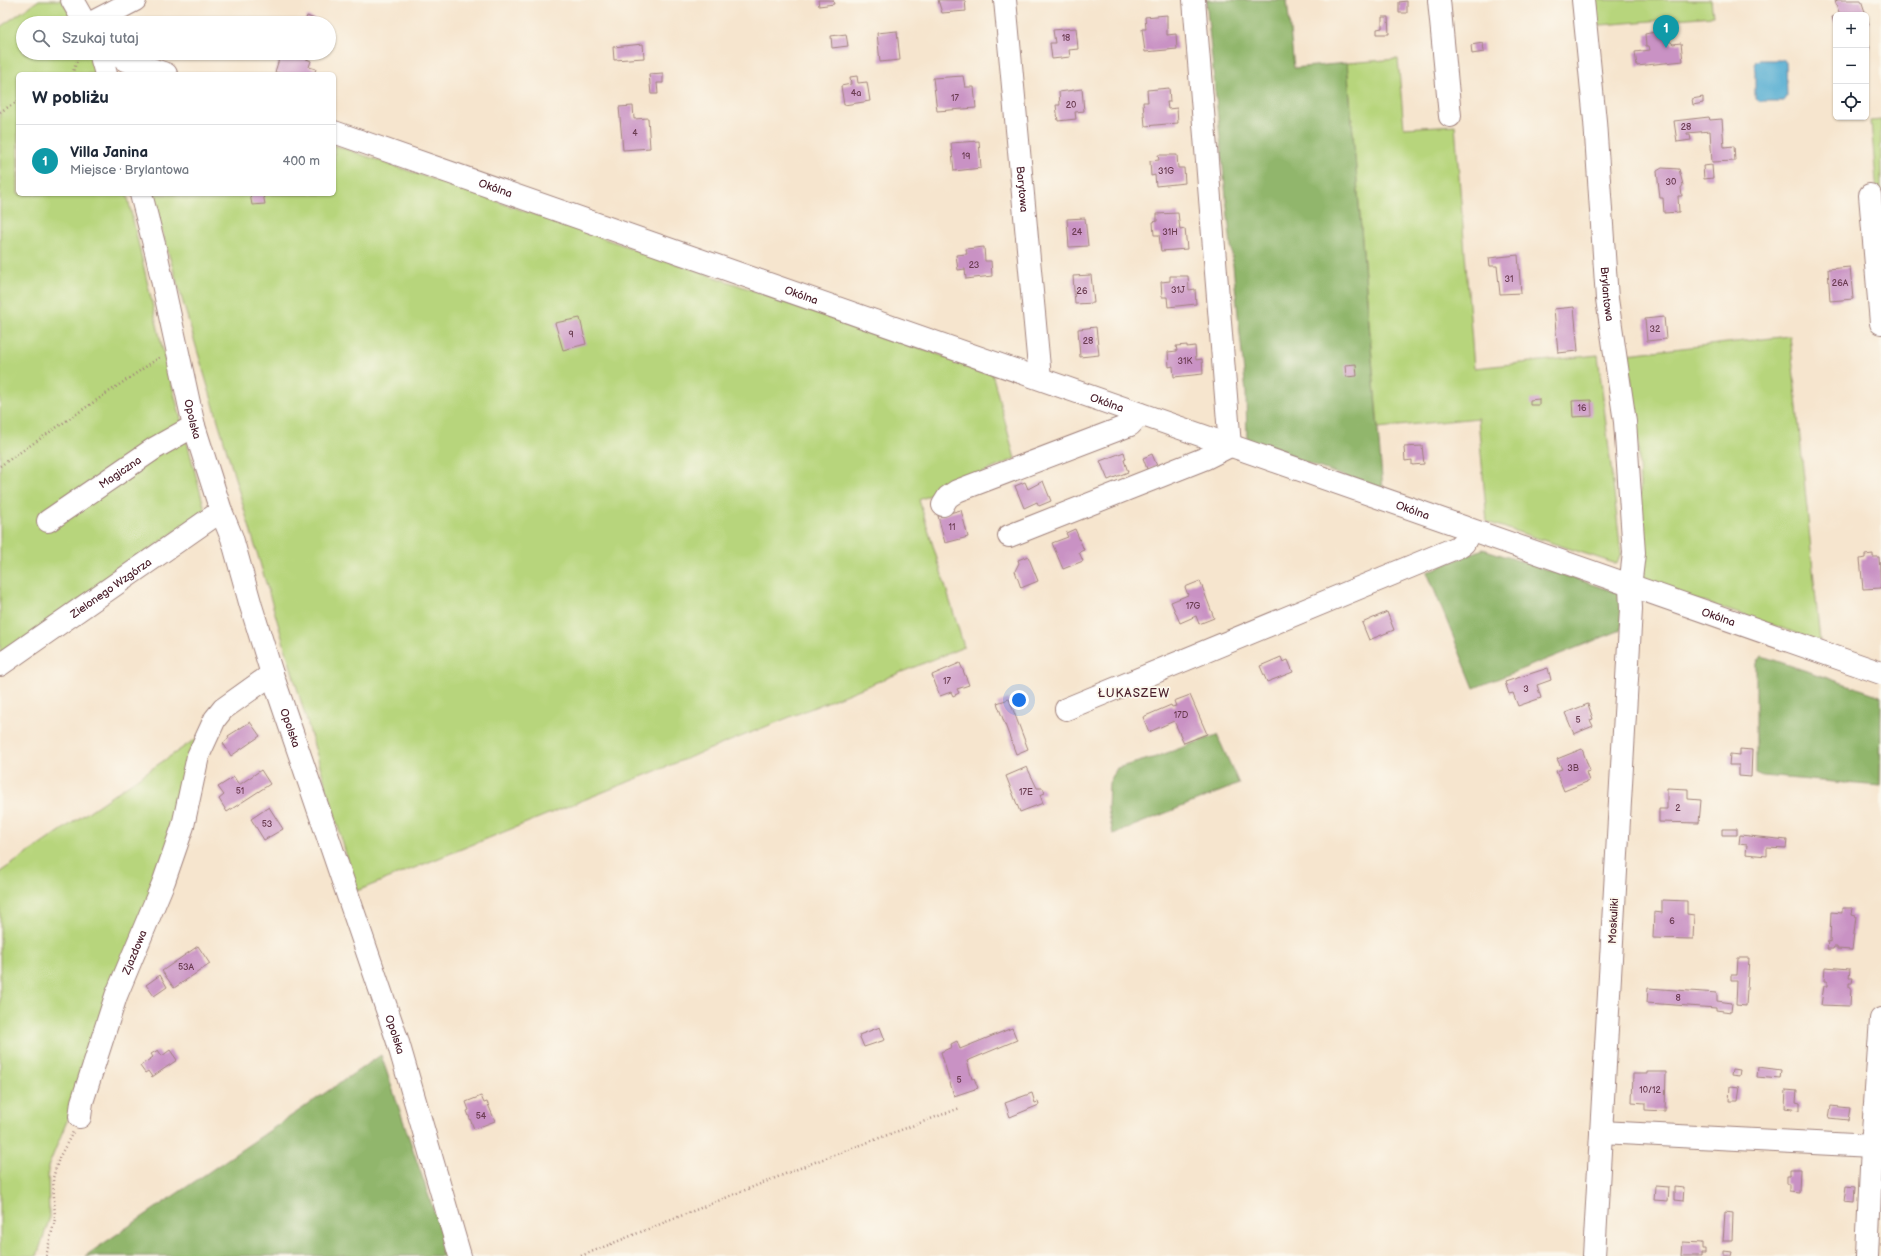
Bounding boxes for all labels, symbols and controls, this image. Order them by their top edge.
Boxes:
map controls [1833,12,1869,120]
button: + [1833,12,1869,48]
pin: 1 [1653,15,1679,48]
search box [16,16,336,60]
icon: search [30,27,52,49]
text: Szukaj tutaj [62,29,139,48]
house number: 18 [1062,33,1070,44]
button: − [1833,48,1869,84]
button: locate [1833,84,1869,120]
text: W pobliżu [32,88,109,108]
house number: 4a [851,88,861,99]
house number: 17 [951,93,960,104]
house number: 20 [1066,100,1076,111]
house number: 28 [1681,122,1691,133]
house number: 4 [632,128,638,139]
text: Villa Janina [70,143,148,162]
house number: 19 [962,151,970,162]
text: 1 [42,153,48,169]
text: 400 m [283,153,320,169]
text: Miejsce · Brylantowa [70,162,189,178]
street label: Barytowa [1013,166,1031,213]
house number: 31G [1158,166,1174,177]
street label: Okólna [477,177,514,200]
house number: 30 [1666,177,1676,188]
house number: 24 [1072,227,1083,238]
house number: 31H [1162,227,1178,238]
house number: 23 [969,260,980,271]
street label: Brylantowa [1598,266,1616,322]
house number: 31 [1504,274,1514,285]
house number: 26A [1832,278,1849,289]
street label: Okólna [783,283,820,307]
house number: 31J [1171,285,1185,296]
house number: 26 [1077,286,1088,297]
house number: 32 [1650,324,1661,335]
house number: 9 [568,329,574,340]
house number: 28 [1083,336,1093,347]
house number: 31K [1178,356,1193,367]
street label: Okólna [1088,391,1125,415]
street label: Opolska [181,398,204,441]
house number: 16 [1578,403,1587,414]
street label: Magiczna [97,453,144,491]
street label: Okólna [1394,499,1431,522]
house number: 11 [949,522,955,533]
street label: Zielonego Wzgórza [67,556,154,622]
house number: 17G [1186,601,1201,612]
street label: Okólna [1700,605,1737,629]
house number: 17 [943,676,952,687]
house number: 3 [1523,684,1529,695]
district label: ŁUKASZEW [1098,686,1170,701]
your location [1009,690,1029,710]
street label: Opolska [277,707,303,749]
house number: 17D [1174,710,1189,721]
house number: 5 [1575,715,1581,726]
house number: 3B [1567,763,1579,774]
house number: 51 [236,786,244,797]
house number: 17E [1019,787,1033,798]
house number: 2 [1675,803,1681,814]
house number: 53 [262,819,273,830]
street label: Moskuliki [1606,898,1621,944]
house number: 6 [1669,916,1675,927]
street label: Zjazdowa [119,928,150,977]
house number: 53A [178,962,195,973]
house number: 8 [1675,993,1681,1004]
street label: Opolska [382,1013,407,1056]
house number: 5 [956,1075,962,1086]
house number: 10/12 [1639,1085,1662,1096]
house number: 54 [476,1111,487,1122]

